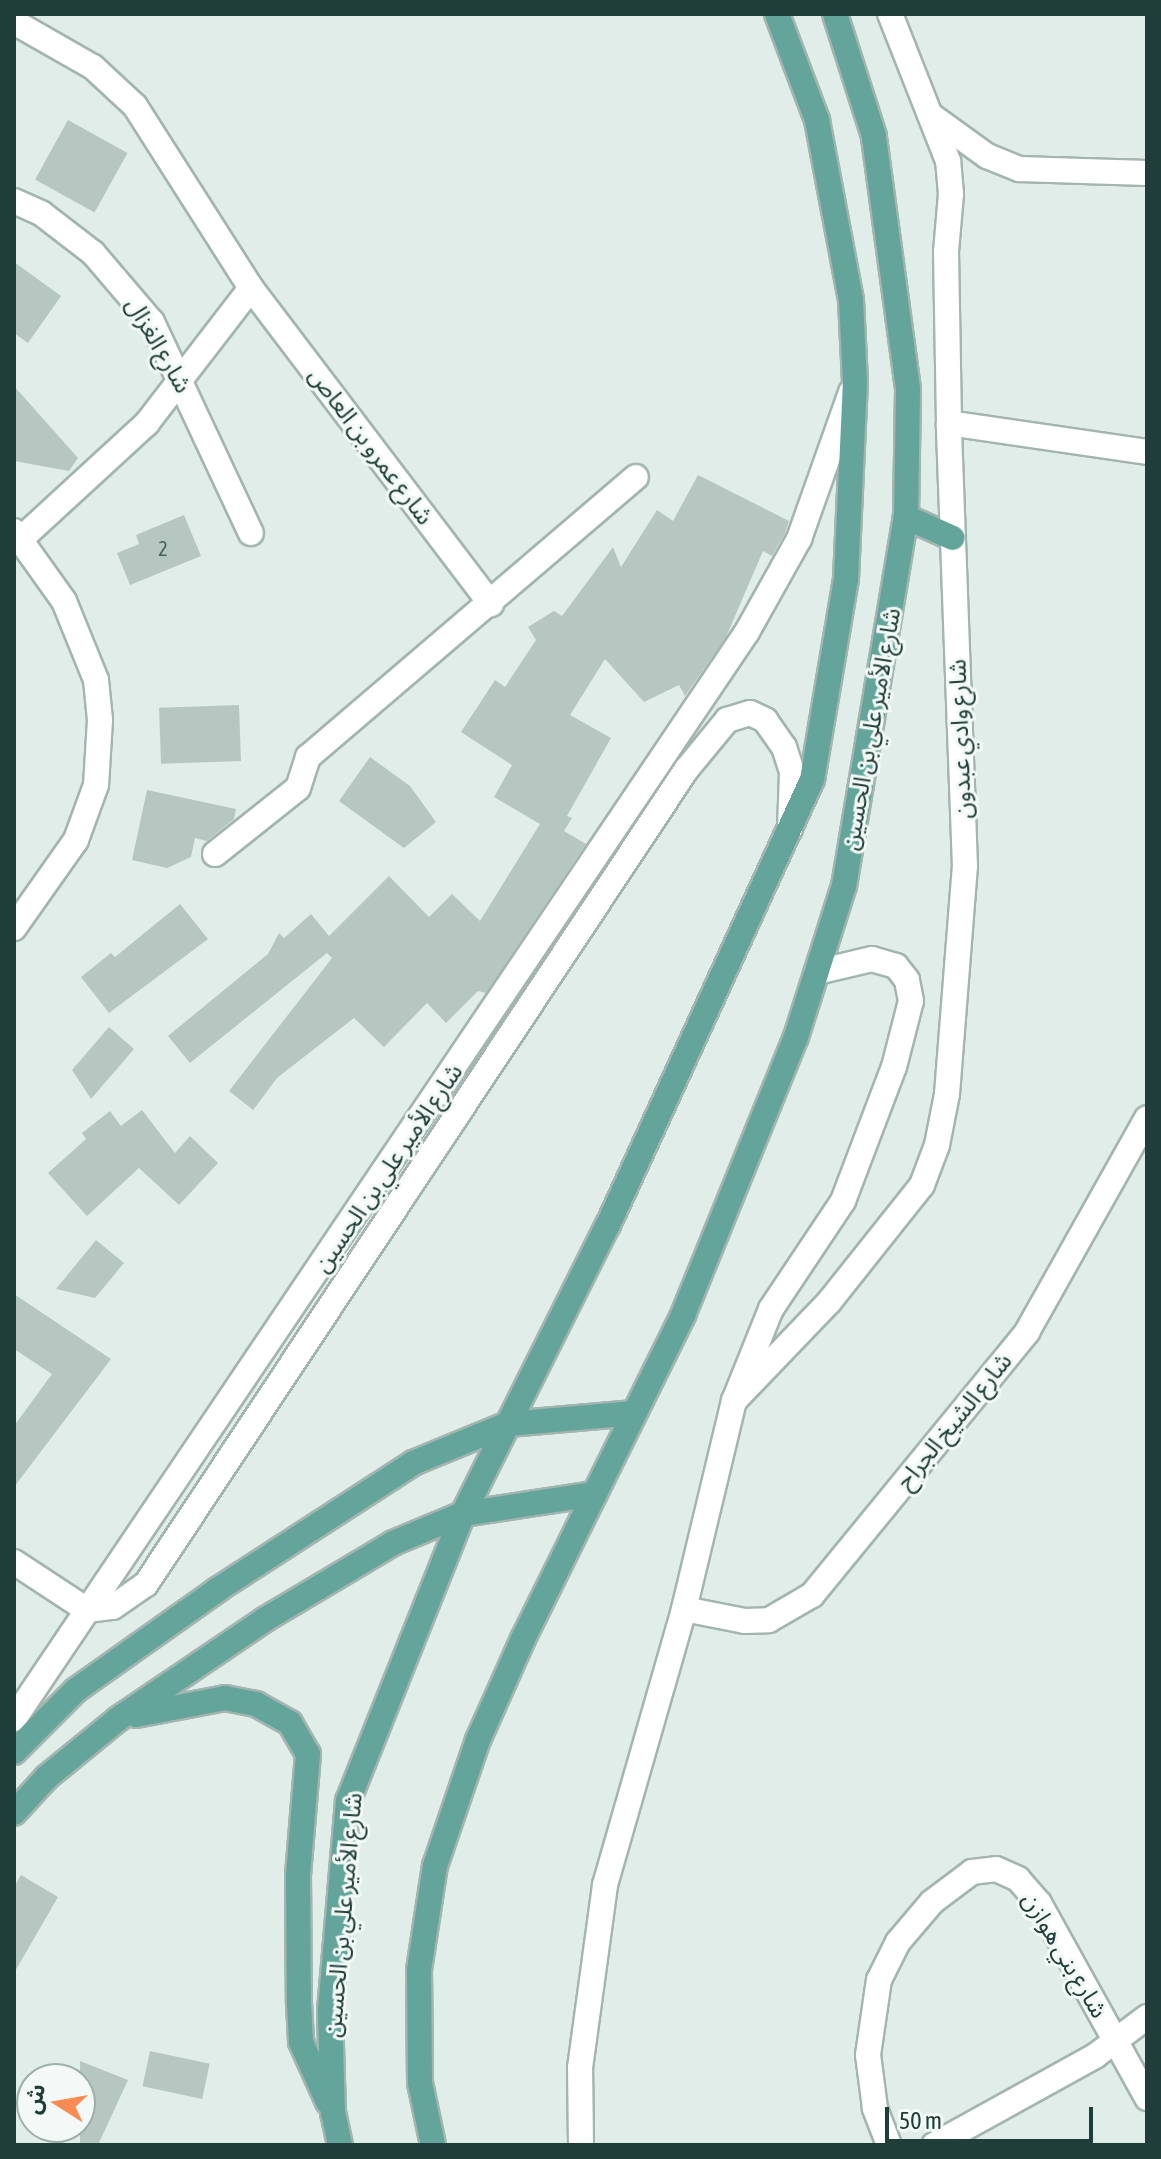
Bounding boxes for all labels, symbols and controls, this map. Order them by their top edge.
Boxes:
street label: شارع الغزال [120,292,198,398]
street label: شارع عمرو بن العاص [302,362,440,530]
house number: 2 [158,536,168,560]
street label: شارع الأمير علي بن الحسين [835,606,907,852]
street label: شارع وادي عبدون [943,659,977,819]
street label: شارع الأمير علي بن الحسين [307,1058,469,1278]
street label: شارع الشيخ الجراح [890,1347,1018,1495]
street label: شارع الأمير علي بن الحسين [318,1791,368,2039]
street label: شارع بني هوازن [1016,1887,1114,2023]
north arrow [16,2063,96,2143]
text: ش [19,2082,50,2116]
scale bar [889,2091,1097,2141]
text: 50 m [899,2107,942,2134]

